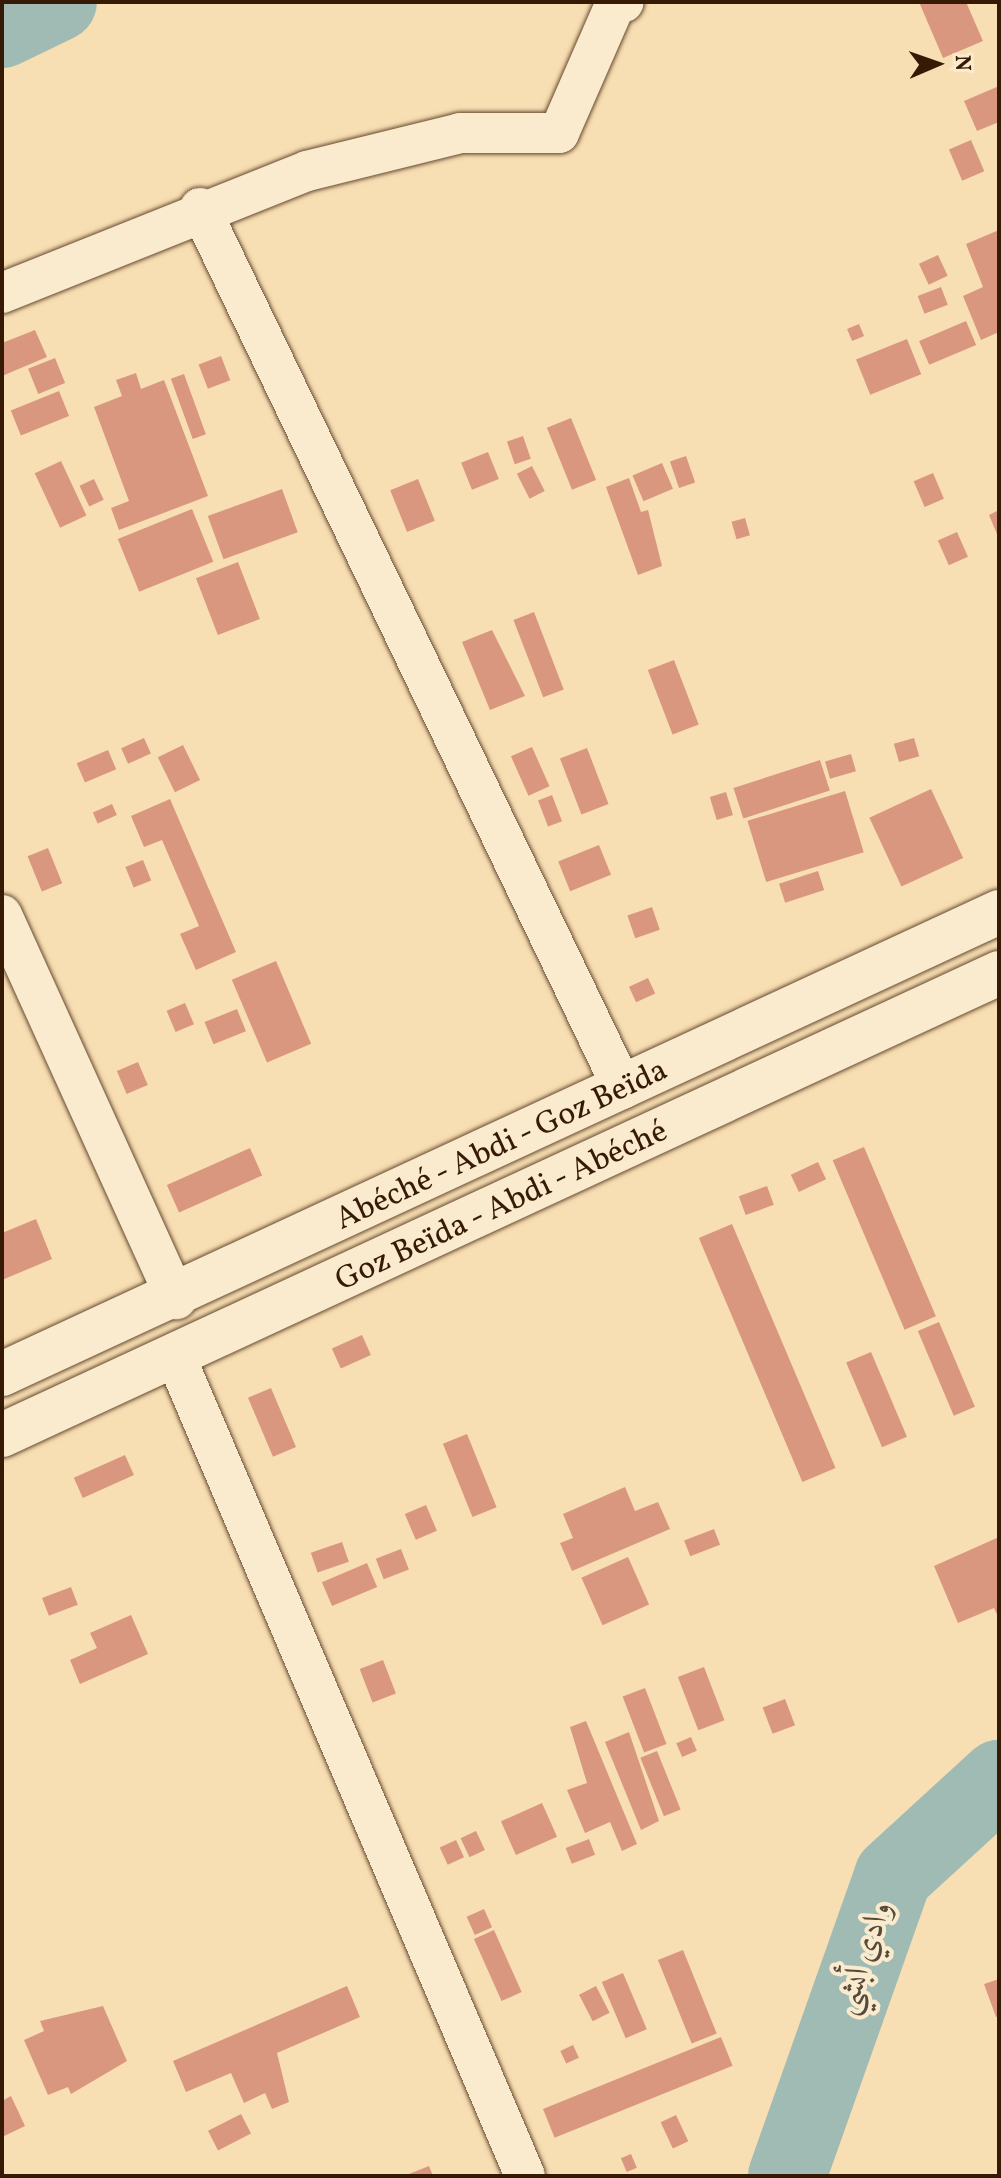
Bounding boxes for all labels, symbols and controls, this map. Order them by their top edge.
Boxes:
north arrow [897,24,977,104]
text: N [946,55,977,72]
street label: Abéché - Abdi - Goz Beïda [329,1052,675,1240]
street label: Goz Beïda - Abdi - Abéché [329,1113,675,1301]
water label: وادي أبشي [825,1895,903,2021]

